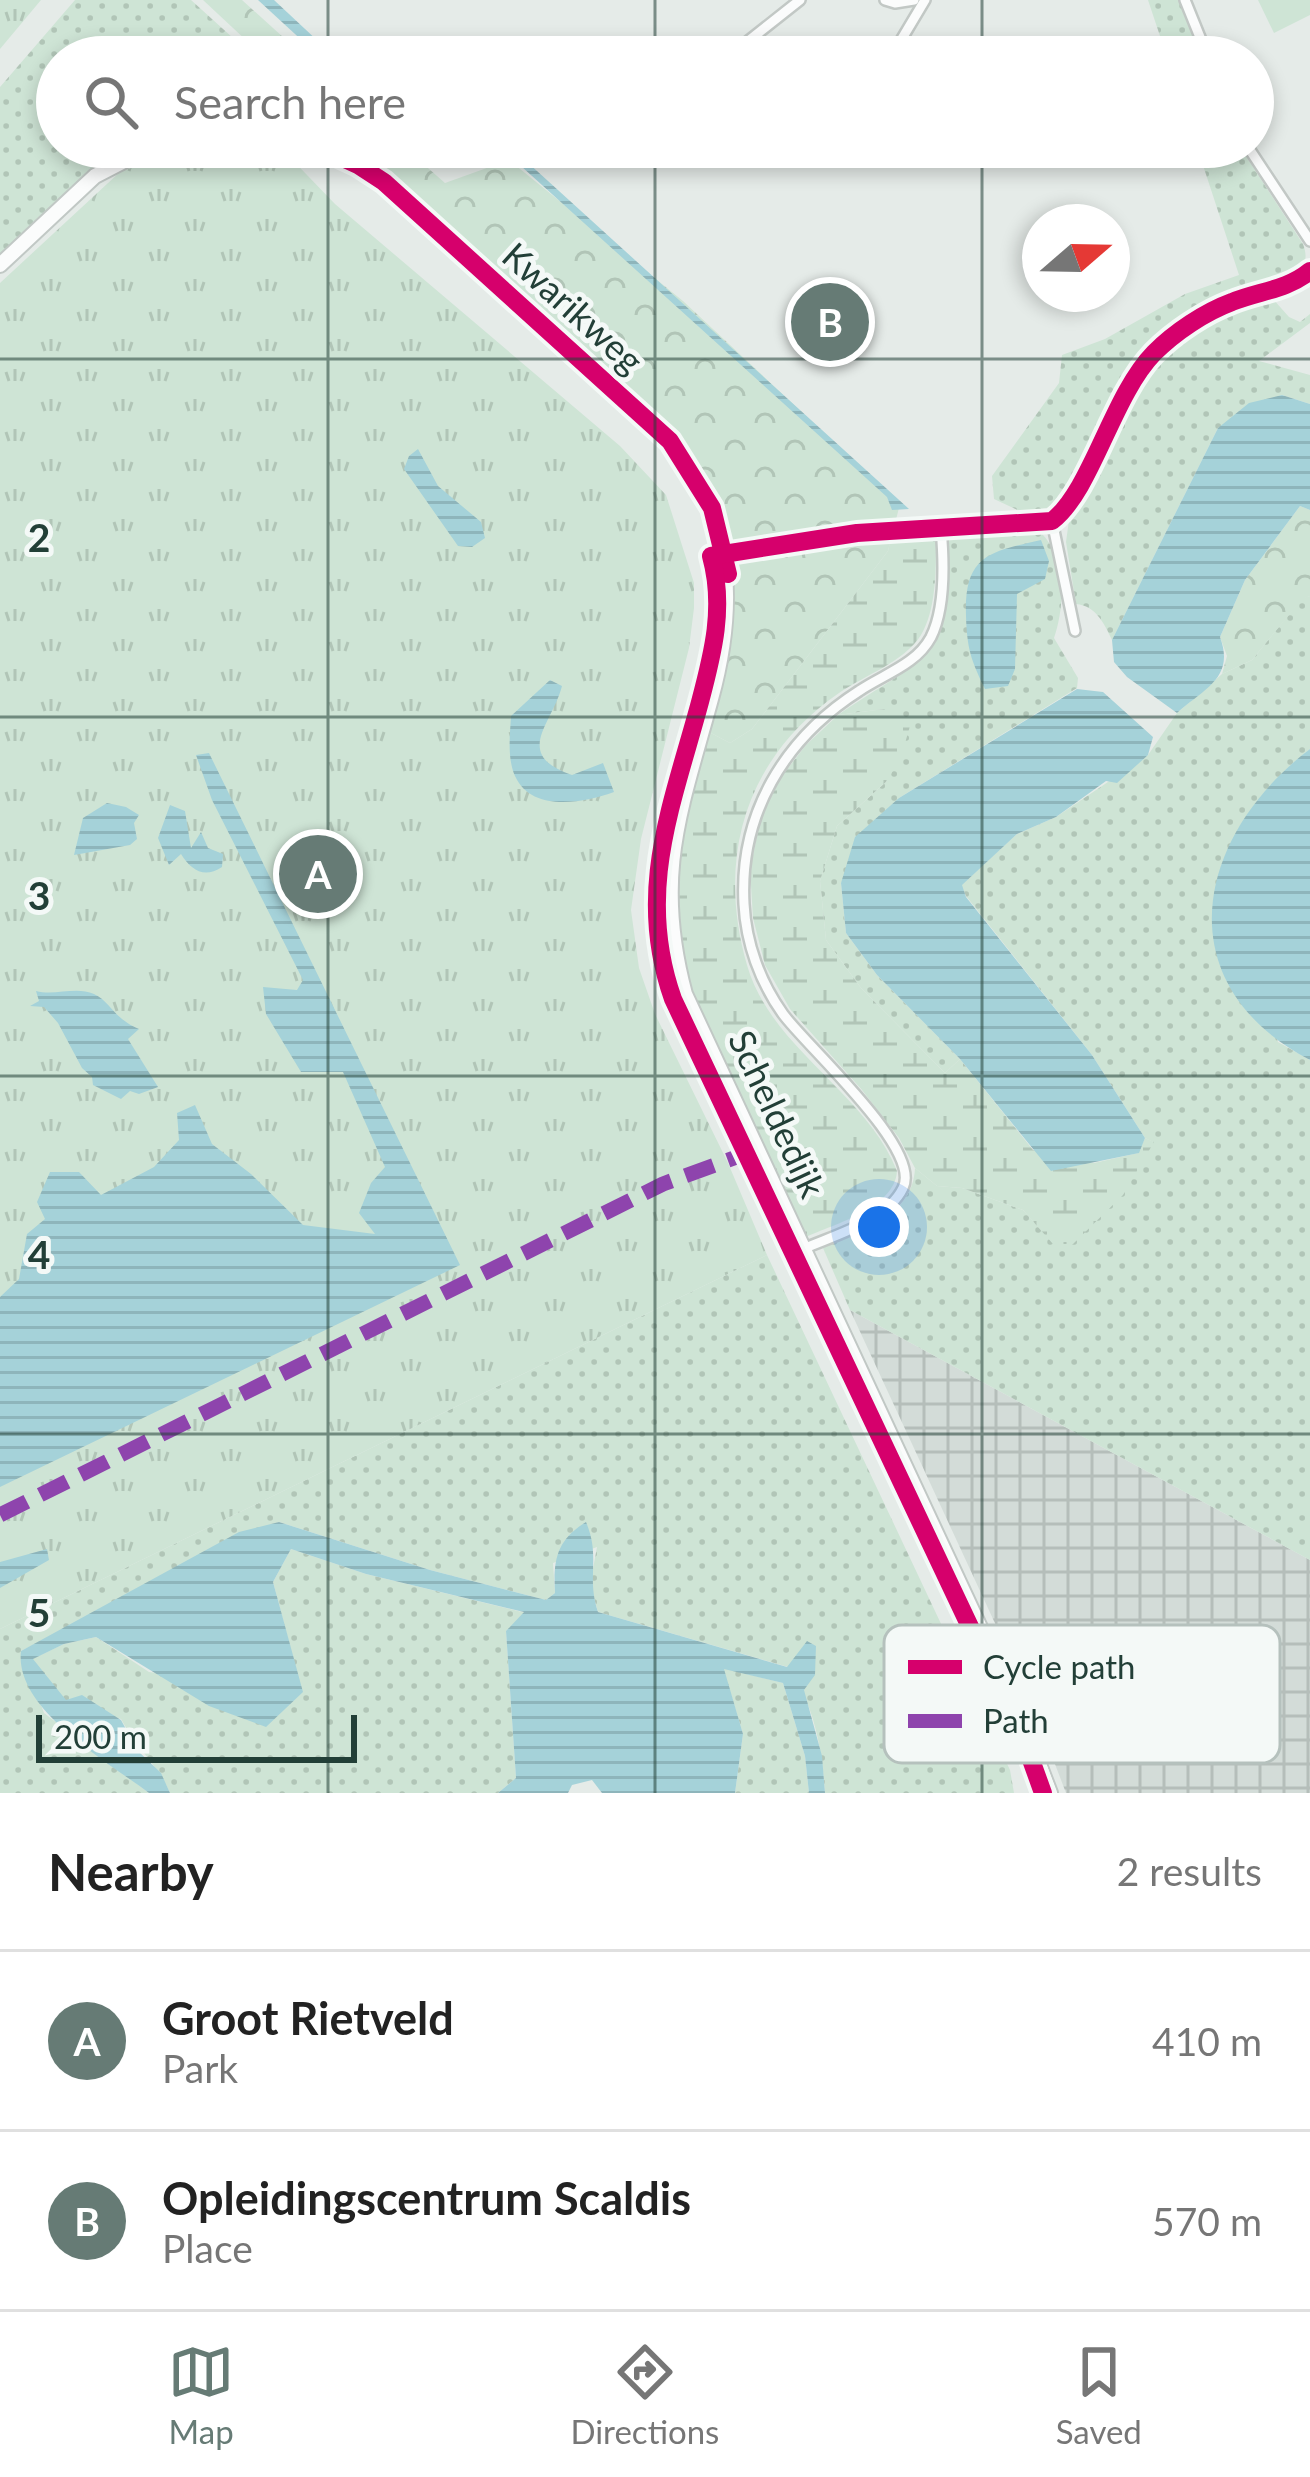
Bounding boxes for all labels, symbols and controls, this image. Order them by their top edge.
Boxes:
search box [36,36,1274,168]
icon: search [78,69,144,135]
text: Search here [174,75,406,129]
north arrow [1022,204,1130,312]
street label: Kwarikweg [494,233,653,382]
pin: B [791,277,869,367]
text: 2 [28,514,50,560]
pin: A [279,829,357,919]
text: 3 [28,872,50,918]
street label: Scheldedijk [720,1023,836,1205]
your location [849,1197,909,1257]
text: 4 [28,1231,50,1277]
text: 5 [28,1589,50,1635]
legend [884,1625,1280,1763]
text: Cycle path [983,1646,1135,1686]
text: Path [983,1700,1049,1740]
scale bar [36,1709,357,1762]
text: 200 m [54,1716,147,1756]
text: Nearby [48,1841,214,1902]
text: 2 results [1117,1848,1262,1894]
text: Groot Rietveld [162,1991,454,2045]
text: A [73,2018,101,2064]
text: 410 m [1152,2018,1262,2064]
text: Park [162,2045,238,2091]
text: Opleidingscentrum Scaldis [162,2171,691,2225]
text: B [74,2198,100,2244]
text: 570 m [1152,2198,1262,2244]
text: Place [162,2225,253,2271]
tab: Map [168,2339,234,2451]
tab: Directions [570,2339,719,2451]
tab: Saved [1056,2339,1142,2451]

